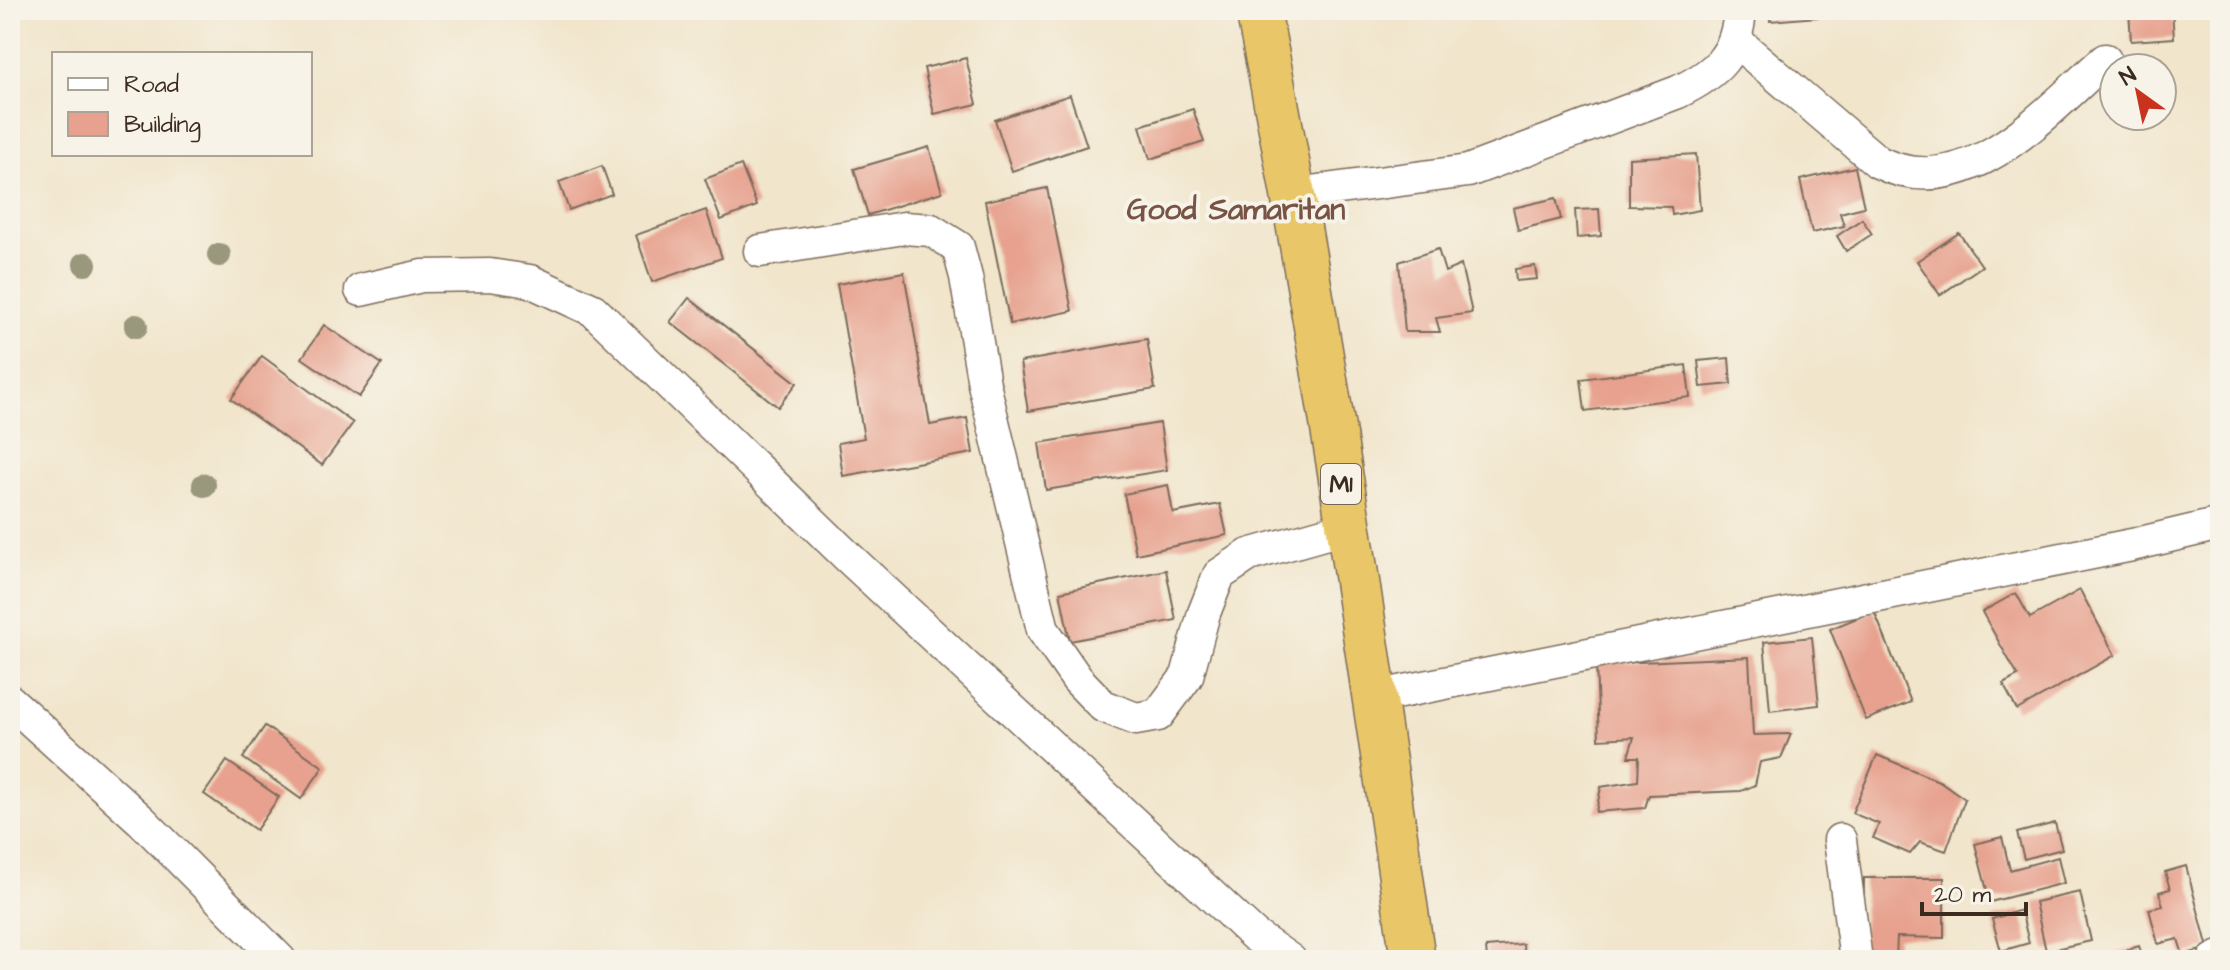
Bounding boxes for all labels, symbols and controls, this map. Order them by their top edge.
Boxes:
legend [52,52,312,156]
north arrow [2098,52,2178,132]
text: N [2114,60,2142,93]
text: Road [124,68,179,102]
text: Building [124,108,201,143]
district label: Good Samaritan [1127,189,1345,231]
road number: M1 [1321,464,1361,504]
scale bar [1922,866,2026,916]
text: 20 m [1934,878,1991,912]

